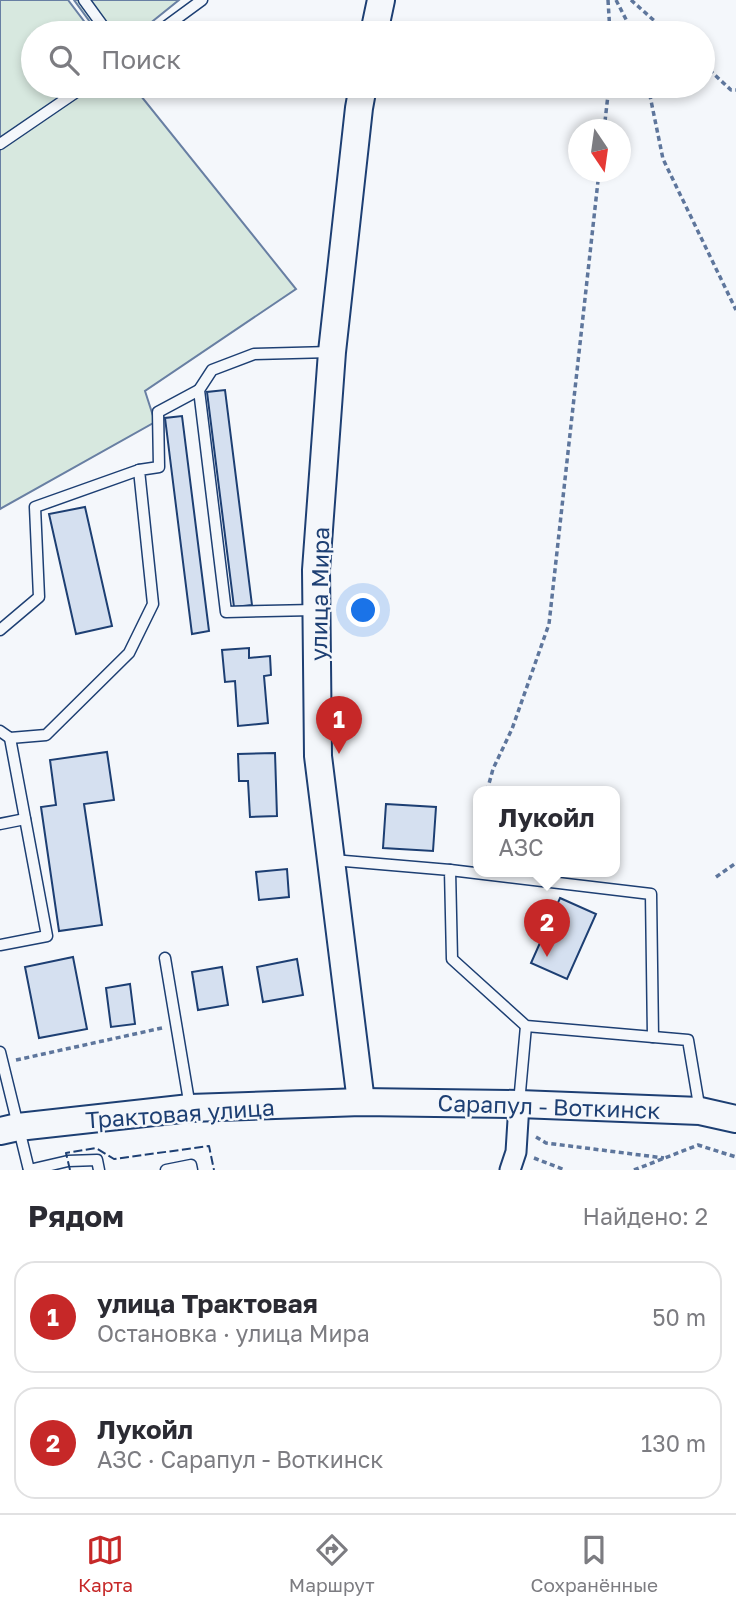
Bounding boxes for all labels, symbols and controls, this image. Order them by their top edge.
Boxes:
search box [21,21,715,98]
icon: search [45,41,83,79]
text: Поиск [101,44,181,75]
north arrow [568,119,631,182]
street label: улица Мира [304,527,334,661]
your location [346,593,380,627]
pin: 1 [316,696,362,754]
popup [473,786,620,877]
text: Лукойл [498,802,595,833]
text: АЗС [498,833,544,861]
pin: 2 [524,899,570,957]
street label: Сарапул - Воткинск [437,1088,661,1124]
street label: Трактовая улица [84,1092,276,1134]
text: Рядом [28,1198,124,1234]
text: Найдено: 2 [582,1202,708,1230]
text: улица Трактовая [97,1288,318,1319]
text: 1 [47,1303,59,1331]
text: 50 m [652,1303,706,1331]
text: Остановка · улица Мира [97,1319,370,1347]
text: Лукойл [97,1414,193,1445]
text: 2 [46,1429,60,1457]
text: 130 m [641,1429,706,1457]
text: АЗС · Сарапул - Воткинск [97,1445,383,1473]
tab: Карта [78,1531,133,1596]
tab: Маршрут [289,1531,375,1596]
tab: Сохранённые [531,1531,658,1596]

